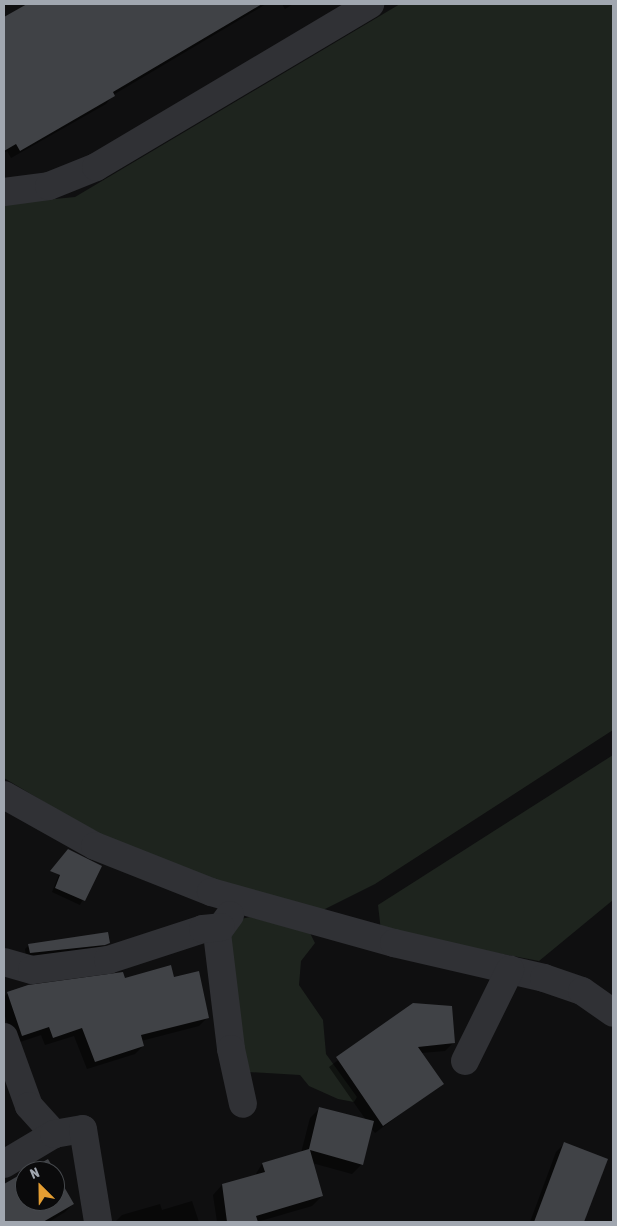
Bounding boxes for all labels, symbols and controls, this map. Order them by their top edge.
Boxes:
north arrow [15,1161,65,1211]
text: N [28,1164,41,1182]

